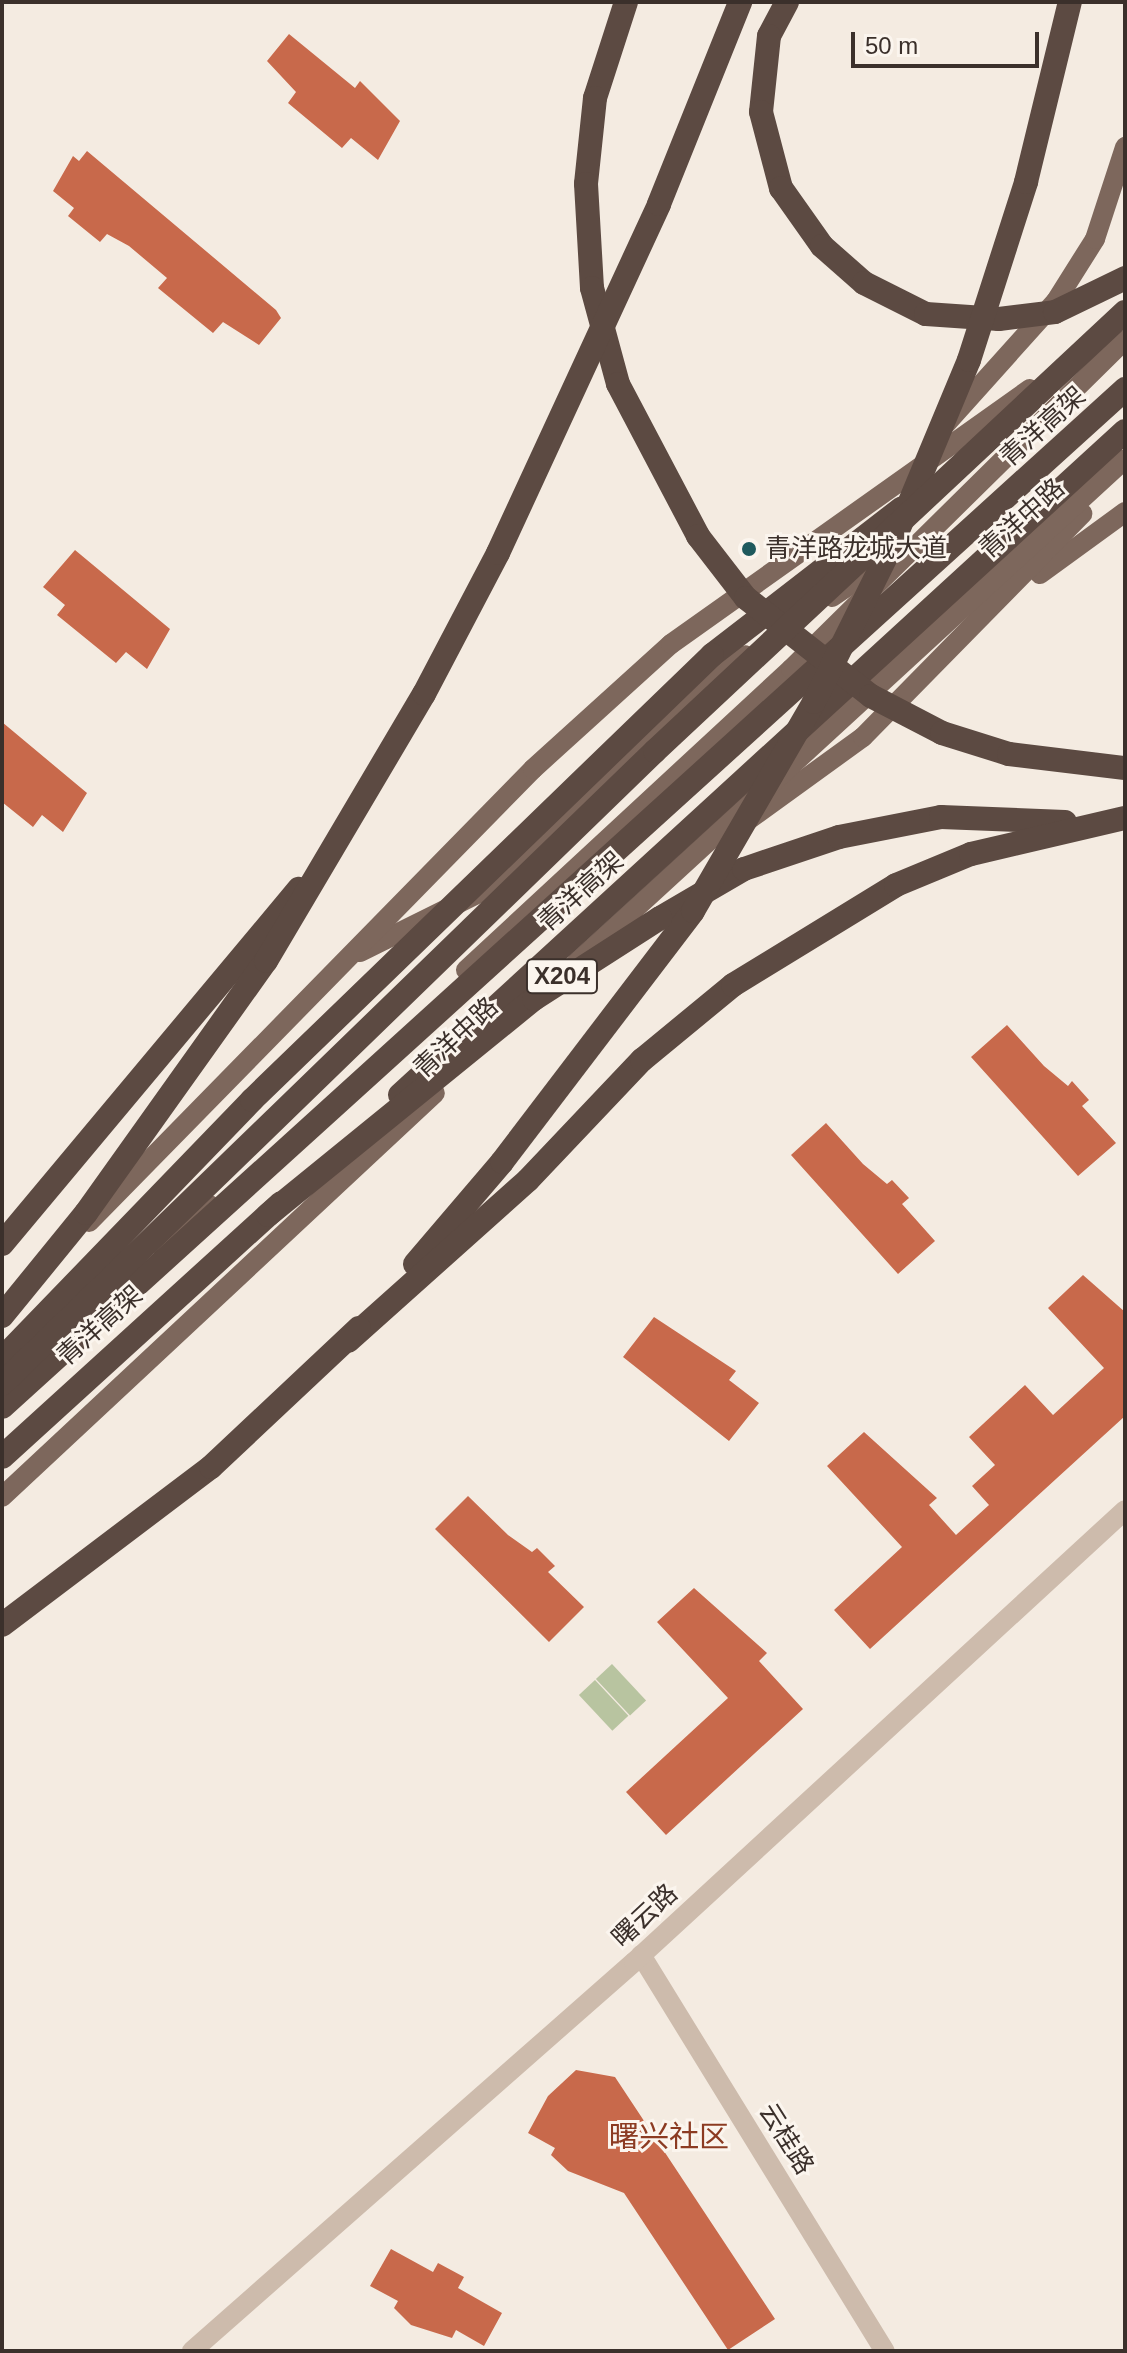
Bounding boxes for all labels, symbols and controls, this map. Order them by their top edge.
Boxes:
scale bar [855,16,1043,66]
text: 50 m [865,32,918,59]
street label: 青洋高架 [994,381,1092,473]
street label: 青洋中路 [973,473,1071,565]
place label: 青洋路龙城大道 [765,533,947,565]
marker: 青洋路龙城大道 [740,540,758,558]
street label: 青洋高架 [532,846,630,938]
road number: X204 [524,956,600,996]
street label: 青洋中路 [407,991,505,1085]
street label: 青洋高架 [51,1280,149,1372]
street label: 曙云路 [606,1878,684,1954]
street label: 云桂路 [752,2098,820,2180]
district label: 曙兴社区 [609,2119,729,2155]

